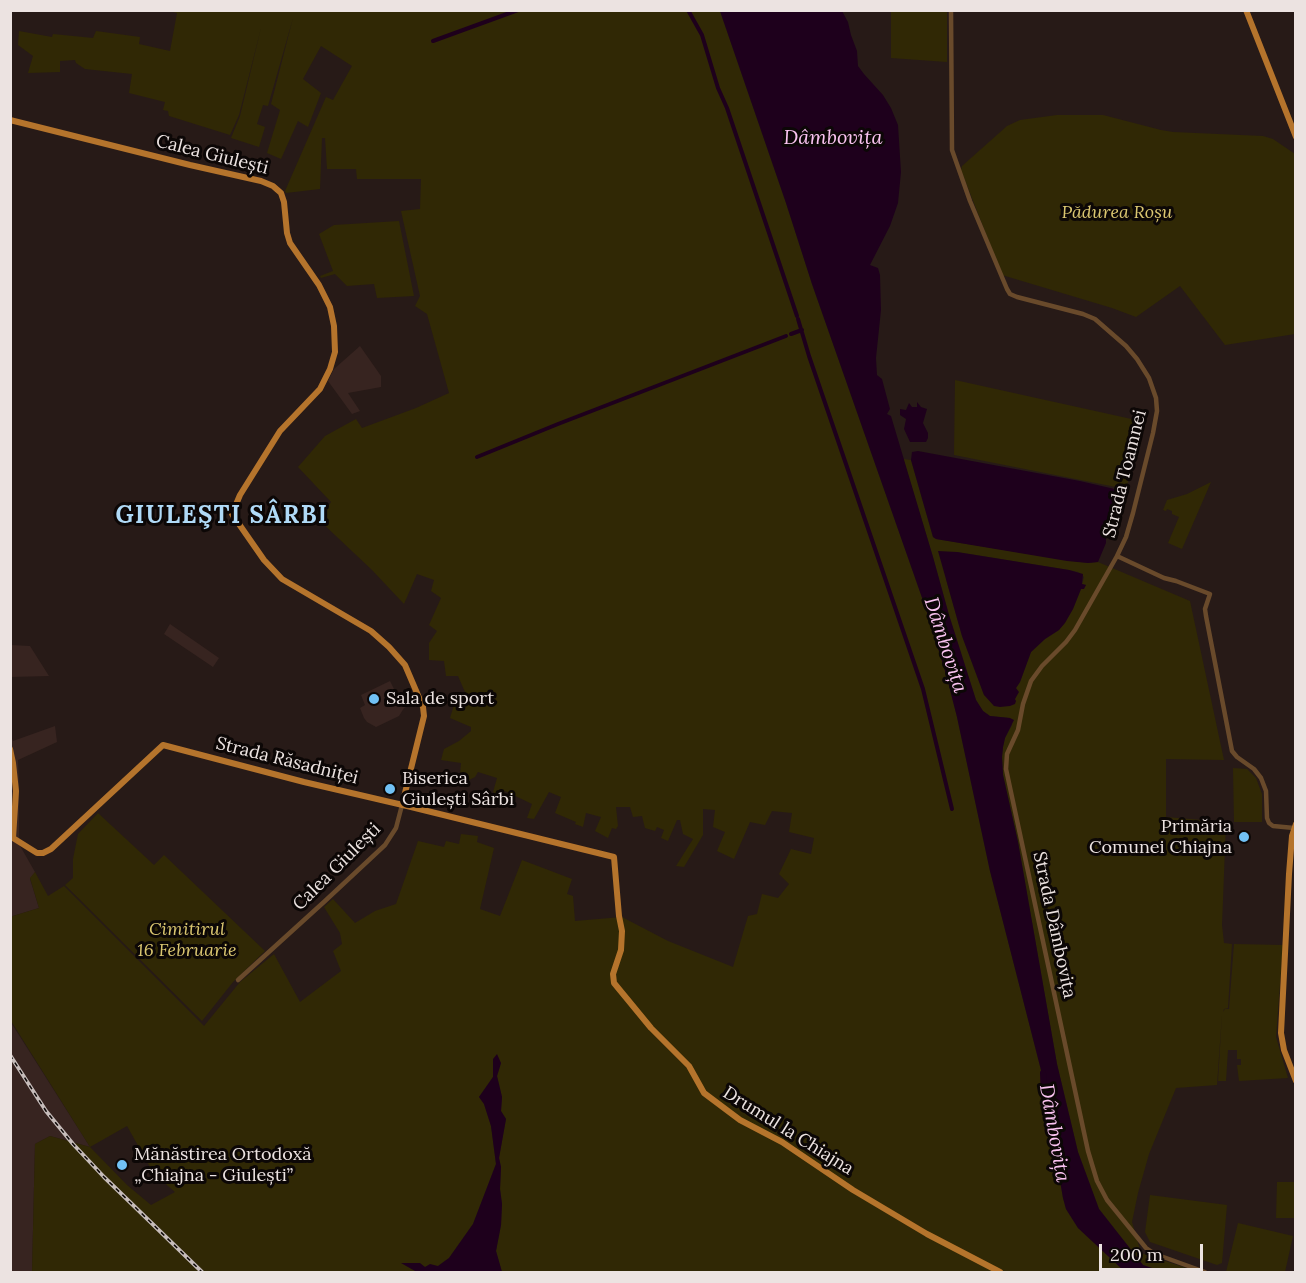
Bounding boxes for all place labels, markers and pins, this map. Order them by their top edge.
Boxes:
place label: Sala de sport [386,688,494,710]
marker: Sala de sport [367,692,381,706]
place label: Biserica Giulești Sârbi [402,768,514,810]
marker: Biserica Giulești Sârbi [383,782,397,796]
place label: Primăria Comunei Chiajna [1089,816,1232,858]
marker: Primăria Comunei Chiajna [1237,830,1251,844]
place label: Mănăstirea Ortodoxă „Chiajna - Giulești” [134,1144,312,1186]
marker: Mănăstirea Ortodoxă „Chiajna - Giulești” [115,1158,129,1172]

